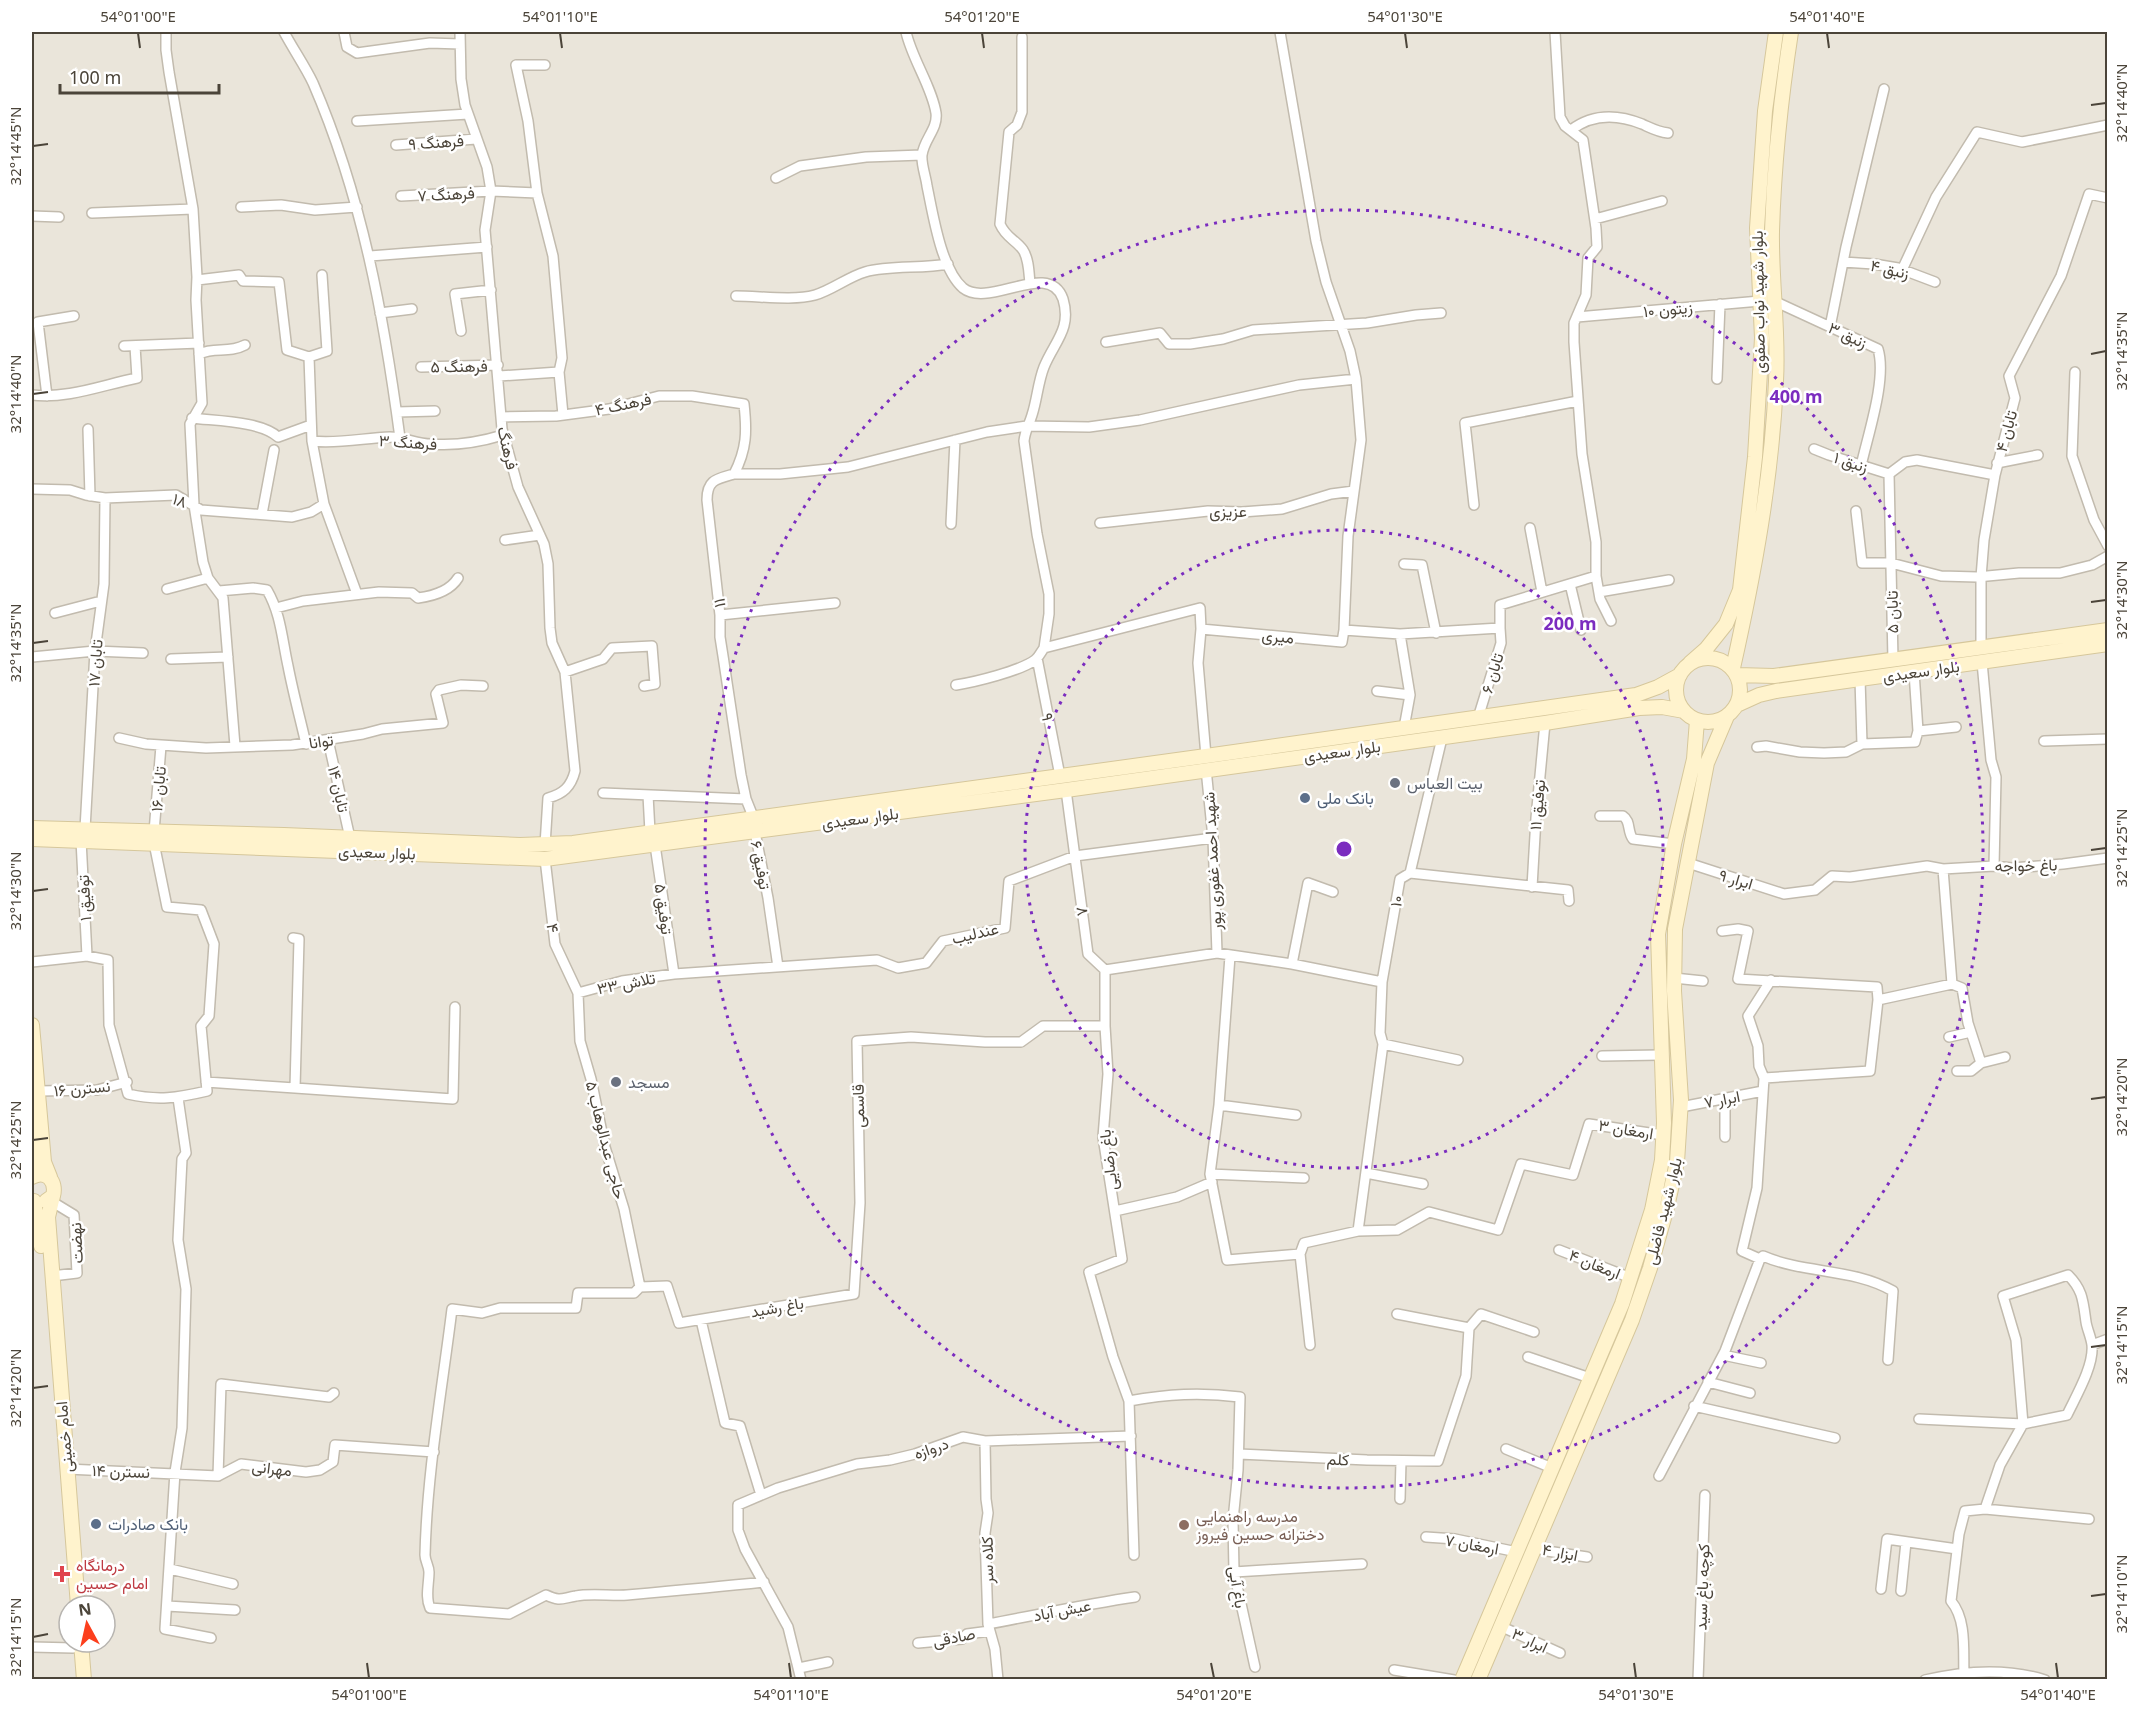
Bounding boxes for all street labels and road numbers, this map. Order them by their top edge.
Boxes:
street label: فرهنگ ۹ [407,129,465,155]
street label: فرهنگ ۷ [417,182,475,206]
street label: بلوار شهید نواب صفوی [1746,231,1770,373]
street label: زنبق ۴ [1868,254,1912,284]
street label: زیتون ۱۰ [1642,296,1694,322]
street label: زنبق ۳ [1825,316,1871,354]
street label: فرهنگ ۵ [430,355,488,377]
street label: فرهنگ ۴ [593,387,653,421]
street label: تابان ۴ [1990,408,2022,454]
street label: فرهنگ [492,424,524,472]
street label: فرهنگ ۳ [378,429,438,455]
street label: زنبق ۱ [1831,446,1871,478]
street label: ۱۸ [170,487,190,513]
street label: عزیزی [1209,500,1247,522]
street label: تابان ۵ [1881,590,1903,634]
street label: ۱۱ [708,597,730,609]
street label: میری [1261,624,1295,648]
street label: تابان ۱۷ [82,639,108,687]
street label: تابان ۶ [1475,650,1509,696]
street label: بلوار سعیدی [1881,655,1961,687]
street label: ۹ [1036,711,1060,723]
street label: توانا [307,728,335,754]
street label: بلوار سعیدی [1302,735,1382,767]
street label: تابان ۱۴ [323,764,355,814]
street label: تابان ۱۶ [145,765,171,813]
street label: توفیق ۱۱ [1524,779,1550,831]
street label: شهید احمد غفوری پور [1197,791,1228,932]
street label: بلوار سعیدی [820,802,900,834]
street label: توفیق ۶ [745,839,777,891]
street label: بلوار سعیدی [338,840,416,864]
street label: باغ خواجه [1994,853,2058,878]
street label: ابرار ۹ [1716,863,1756,895]
street label: توفیق ۱ [72,874,96,922]
street label: توفیق ۵ [650,882,678,936]
street label: ۱۰ [1384,893,1408,909]
street label: ۸ [1071,905,1095,917]
street label: عندلیب [949,917,1001,949]
street label: ۴ [541,922,565,934]
street label: تلاش ۳۳ [595,967,657,999]
street label: نسترن ۱۶ [53,1075,111,1101]
street label: حاجی عبدالوهاب ۵ [581,1079,631,1202]
street label: قاسمی [847,1084,869,1128]
street label: ابرار ۷ [1702,1085,1742,1113]
street label: ارمغان ۳ [1597,1114,1655,1144]
street label: باغ رضایی [1093,1128,1124,1192]
street label: بلوار شهید فاضلی [1639,1155,1687,1267]
street label: نهضت [64,1222,88,1264]
street label: ارمغان ۴ [1566,1244,1624,1284]
street label: باغ رشید [749,1292,805,1323]
street label: امام خمینی [50,1400,78,1474]
street label: دروازه [911,1432,951,1464]
street label: کلم [1326,1447,1350,1471]
street label: مهرانی [251,1455,293,1481]
street label: نسترن ۱۴ [91,1459,151,1483]
street label: ارمغان ۷ [1443,1528,1501,1560]
street label: کلاه سر [976,1536,998,1585]
street label: ابزار ۴ [1540,1538,1580,1566]
street label: کوچه باغ سید [1689,1543,1716,1631]
street label: باغ آبی [1223,1564,1252,1610]
street label: عیش آباد [1031,1594,1093,1626]
street label: صادقی [931,1622,977,1652]
street label: ابرار ۳ [1508,1622,1552,1658]

